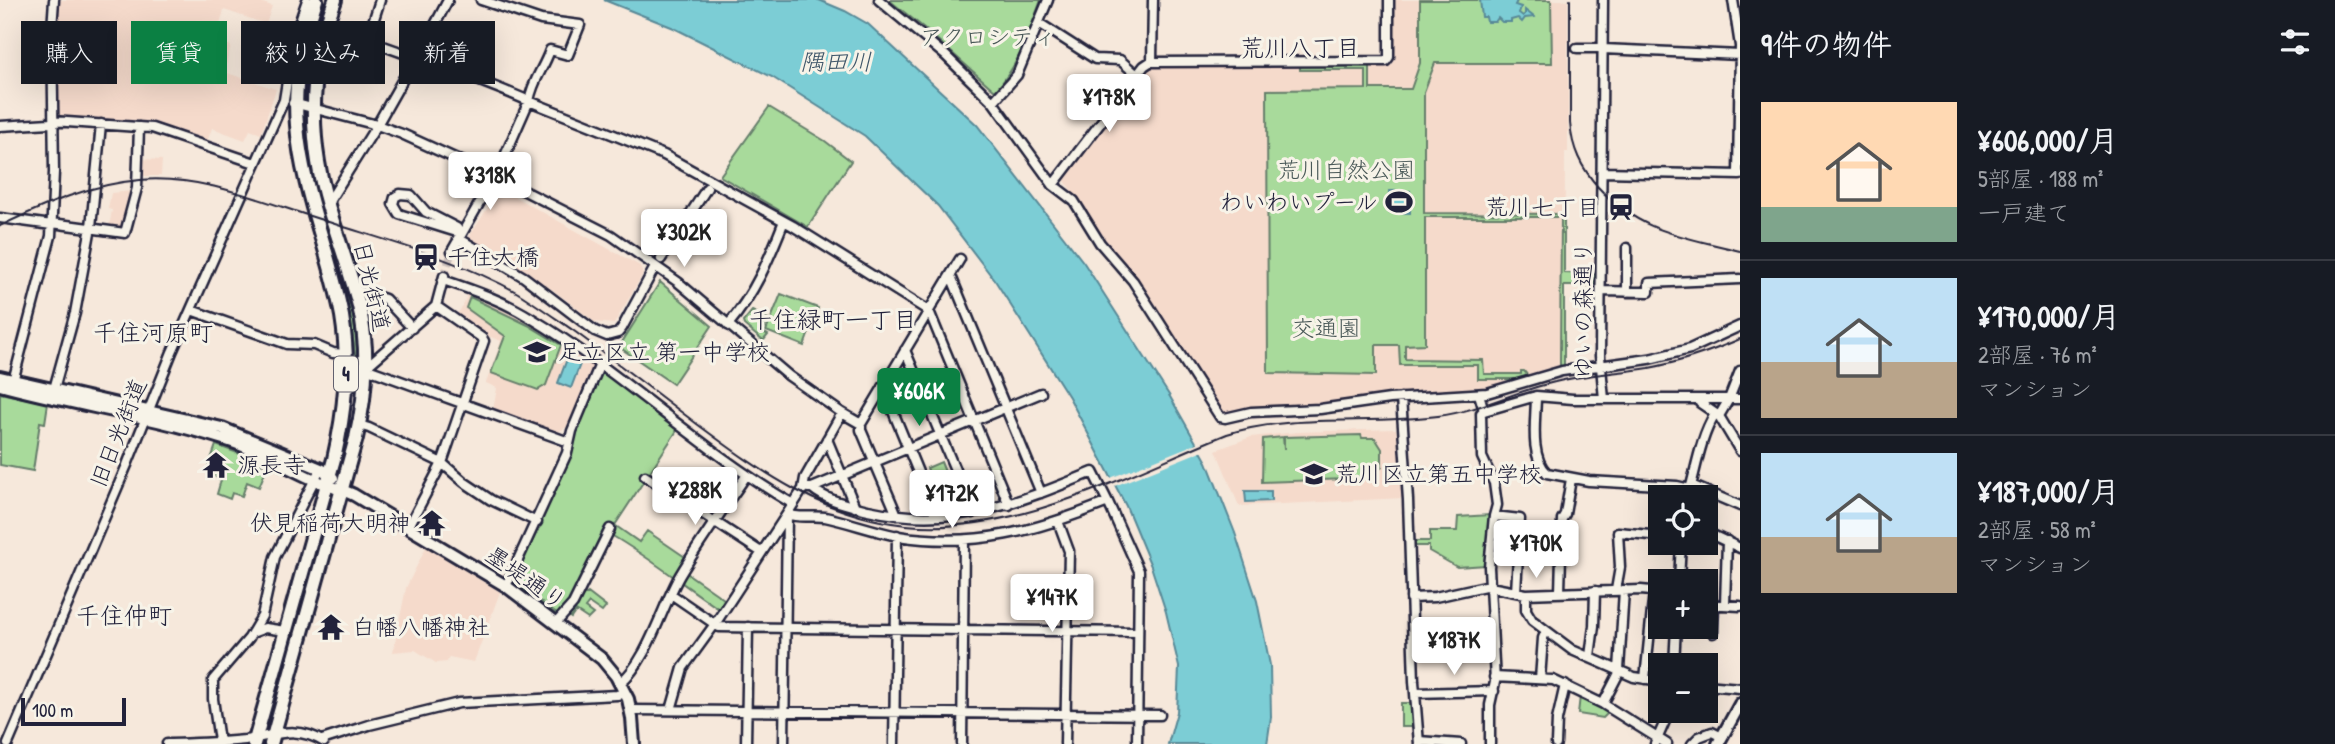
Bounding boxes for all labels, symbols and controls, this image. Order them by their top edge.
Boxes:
chip: 購入 [21,21,117,84]
chip: 賃貸 [131,21,227,84]
chip: 絞り込み [241,21,385,84]
chip: 新着 [399,21,495,84]
park label: アクロシティ [920,21,1056,52]
icon: filters [2276,23,2314,61]
text: 9件の物件 [1761,24,1892,64]
district label: 荒川八丁目 [1240,31,1360,63]
water label: 隅田川 [800,45,872,77]
pin: ¥178K [1060,74,1158,134]
text: ¥178K [1083,81,1135,112]
text: ¥606,000/月 [1978,120,2118,160]
icon: home [1817,130,1901,214]
pin: ¥318K [441,152,539,212]
park label: 荒川自然公園 [1277,154,1415,185]
text: ¥318K [464,159,516,190]
text: 5部屋 · 188 m² [1978,163,2103,194]
place label: わいわいプール [1220,186,1378,217]
sports icon: わいわいプール [1384,187,1414,217]
place label: 荒川七丁目 [1485,191,1600,222]
station icon: 荒川七丁目 [1606,192,1636,222]
text: 一戸建て [1978,197,2070,228]
pin: ¥302K [635,210,733,269]
text: ¥302K [657,216,711,247]
street label: 日光街道 [347,238,398,334]
place label: 千住大橋 [447,241,539,272]
street label: ゆいの森通り [1567,241,1598,379]
station icon: 千住大橋 [411,242,441,272]
text: ¥170,000/月 [1978,296,2120,336]
district label: 千住緑町一丁目 [749,303,917,335]
icon: home [1817,306,1901,390]
park label: 交通園 [1292,312,1361,343]
district label: 千住河原町 [93,316,213,348]
place label: 足立区立 第一中学校 [558,336,770,367]
school or university icon: 足立区立 第一中学校 [522,337,552,367]
text: 2部屋 · 76 m² [1978,339,2097,370]
road number: 4 [334,356,358,392]
pin: ¥606K [870,368,968,428]
text: マンション [1978,373,2092,404]
street label: 旧日光街道 [82,374,153,492]
text: ¥606K [893,375,945,406]
place label: 源長寺 [237,449,306,480]
temple icon: 源長寺 [201,450,231,480]
place label: 荒川区立第五中学校 [1335,458,1542,489]
school or university icon: 荒川区立第五中学校 [1299,459,1329,489]
pin: ¥288K [646,468,744,527]
pin: ¥172K [903,470,1001,530]
text: ¥187,000/月 [1978,471,2120,511]
text: ¥288K [668,474,722,505]
text: ¥172K [925,477,979,508]
icon: home [1817,481,1901,565]
map controls [1648,485,1718,723]
button: locate [1648,485,1718,555]
place label: 伏見稲荷大明神 [250,507,411,538]
temple icon: 伏見稲荷大明神 [417,508,447,538]
text: 2部屋 · 58 m² [1978,514,2096,545]
pin: ¥170K [1487,520,1585,580]
text: ¥170K [1510,527,1562,558]
street label: 墨堤通り [480,539,573,617]
text: マンション [1978,548,2092,579]
button: + [1648,569,1718,639]
pin: ¥147K [1003,574,1101,634]
text: ¥147K [1026,581,1078,612]
district label: 千住仲町 [76,599,172,631]
place label: 白幡八幡神社 [352,611,490,642]
temple icon: 白幡八幡神社 [316,612,346,642]
pin: ¥187K [1405,618,1503,677]
text: ¥187K [1428,624,1480,655]
button: − [1648,653,1718,723]
scale bar [21,695,126,727]
text: 100 m [32,697,73,723]

